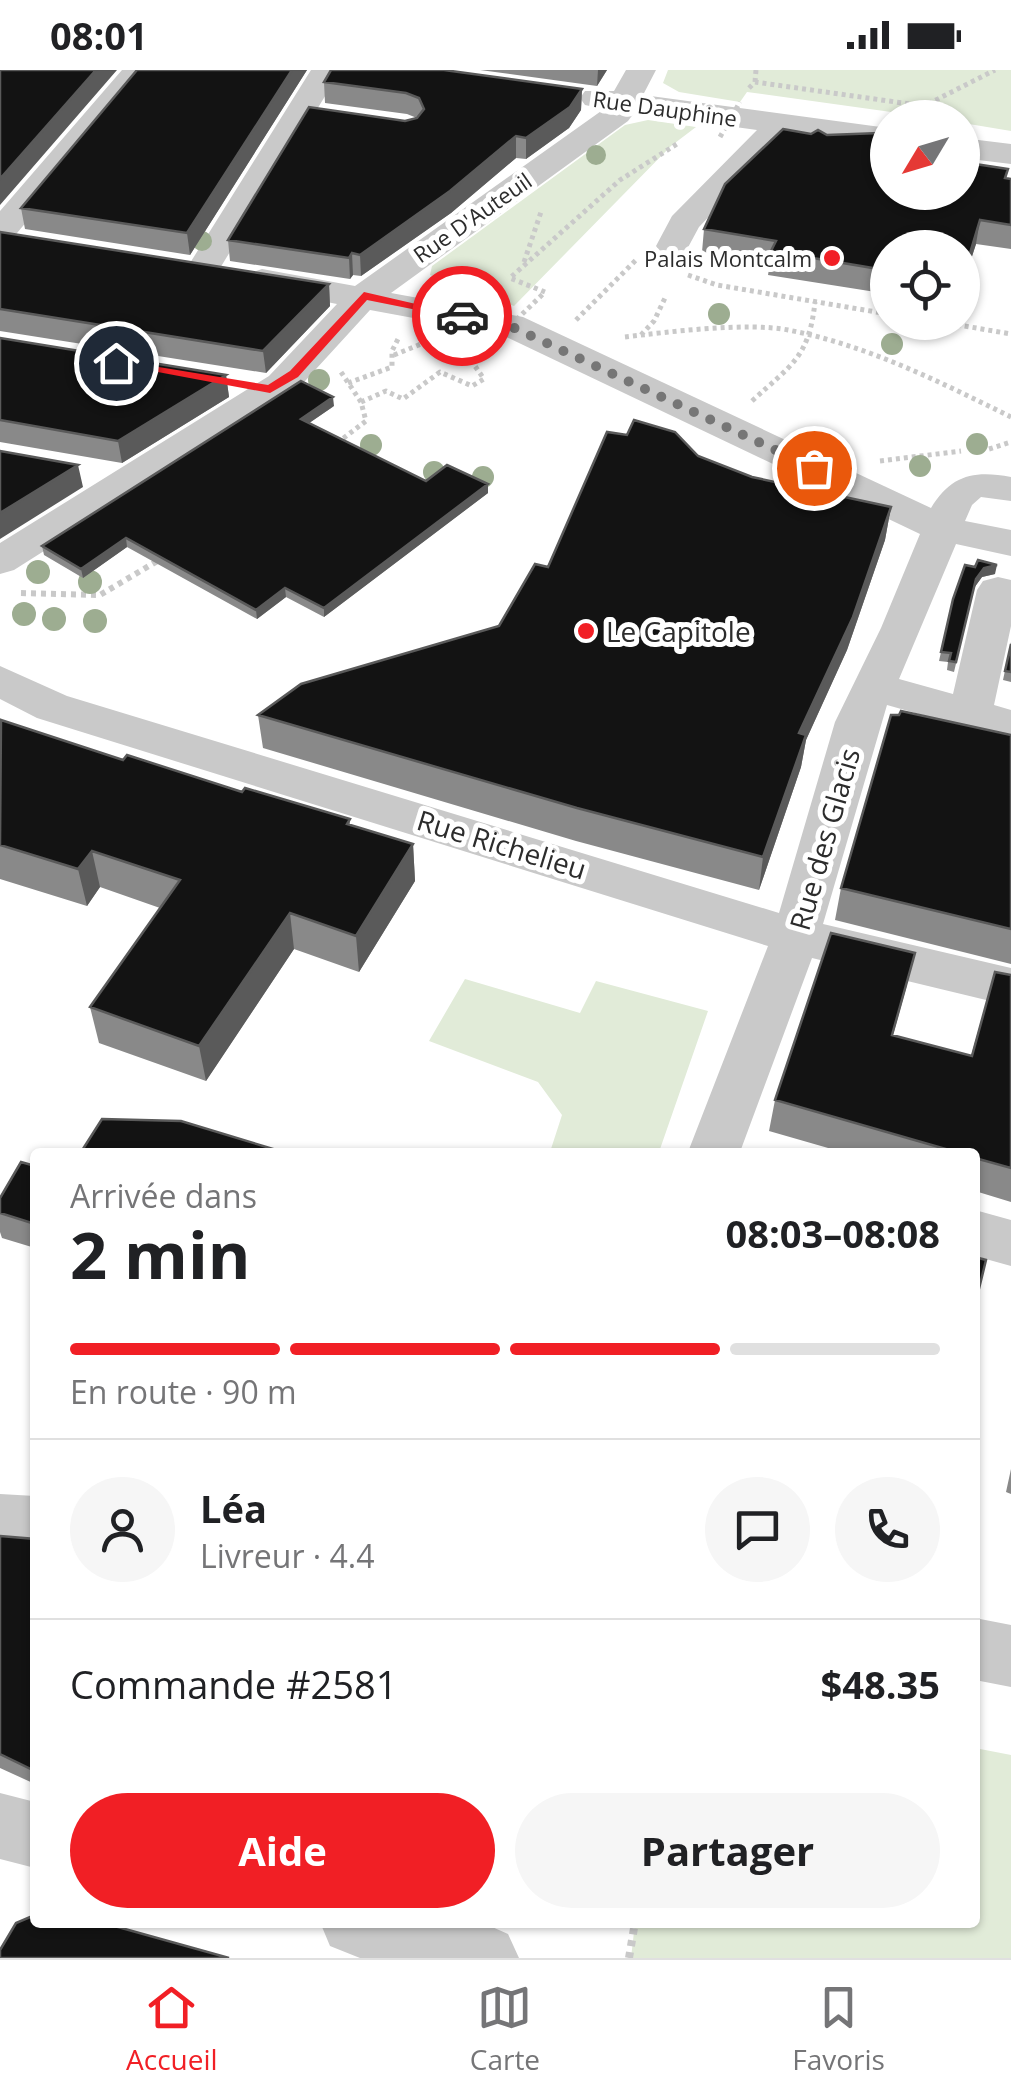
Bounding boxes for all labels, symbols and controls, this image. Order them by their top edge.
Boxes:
text: 08:01 [50,9,148,61]
street label: Rue Dauphine [591,83,739,133]
north arrow [870,100,980,210]
map controls [870,100,980,340]
street label: Rue D'Auteuil [407,165,537,269]
button: locate [870,230,980,340]
place label: Palais Montcalm [644,243,812,273]
marker: Palais Montcalm [821,247,843,269]
courier [412,266,512,366]
icon: car [435,289,490,344]
pin [74,321,159,406]
icon: home [89,336,144,391]
pin [772,426,857,511]
icon: bag [787,441,842,496]
place label: Le Capitole [606,612,751,650]
marker: Le Capitole [575,620,597,642]
street label: Rue des Glacis [780,744,868,934]
street label: Rue Richelieu [413,800,591,888]
text: Arrivée dans [70,1174,257,1217]
text: 08:03–08:08 [726,1207,940,1259]
text: 2 min [70,1210,250,1298]
text: En route · 90 m [70,1370,297,1413]
button: person [70,1477,175,1582]
button: chat [705,1477,810,1582]
button: phone [835,1477,940,1582]
text: Léa [200,1482,267,1534]
text: Livreur · 4.4 [200,1534,375,1577]
text: Commande #2581 [70,1658,398,1710]
text: $48.35 [821,1658,940,1710]
button: Aide [70,1793,495,1908]
button: Partager [515,1793,940,1908]
tab: Accueil [126,1980,218,2078]
tab: Carte [470,1980,540,2078]
tab: Favoris [792,1980,885,2078]

